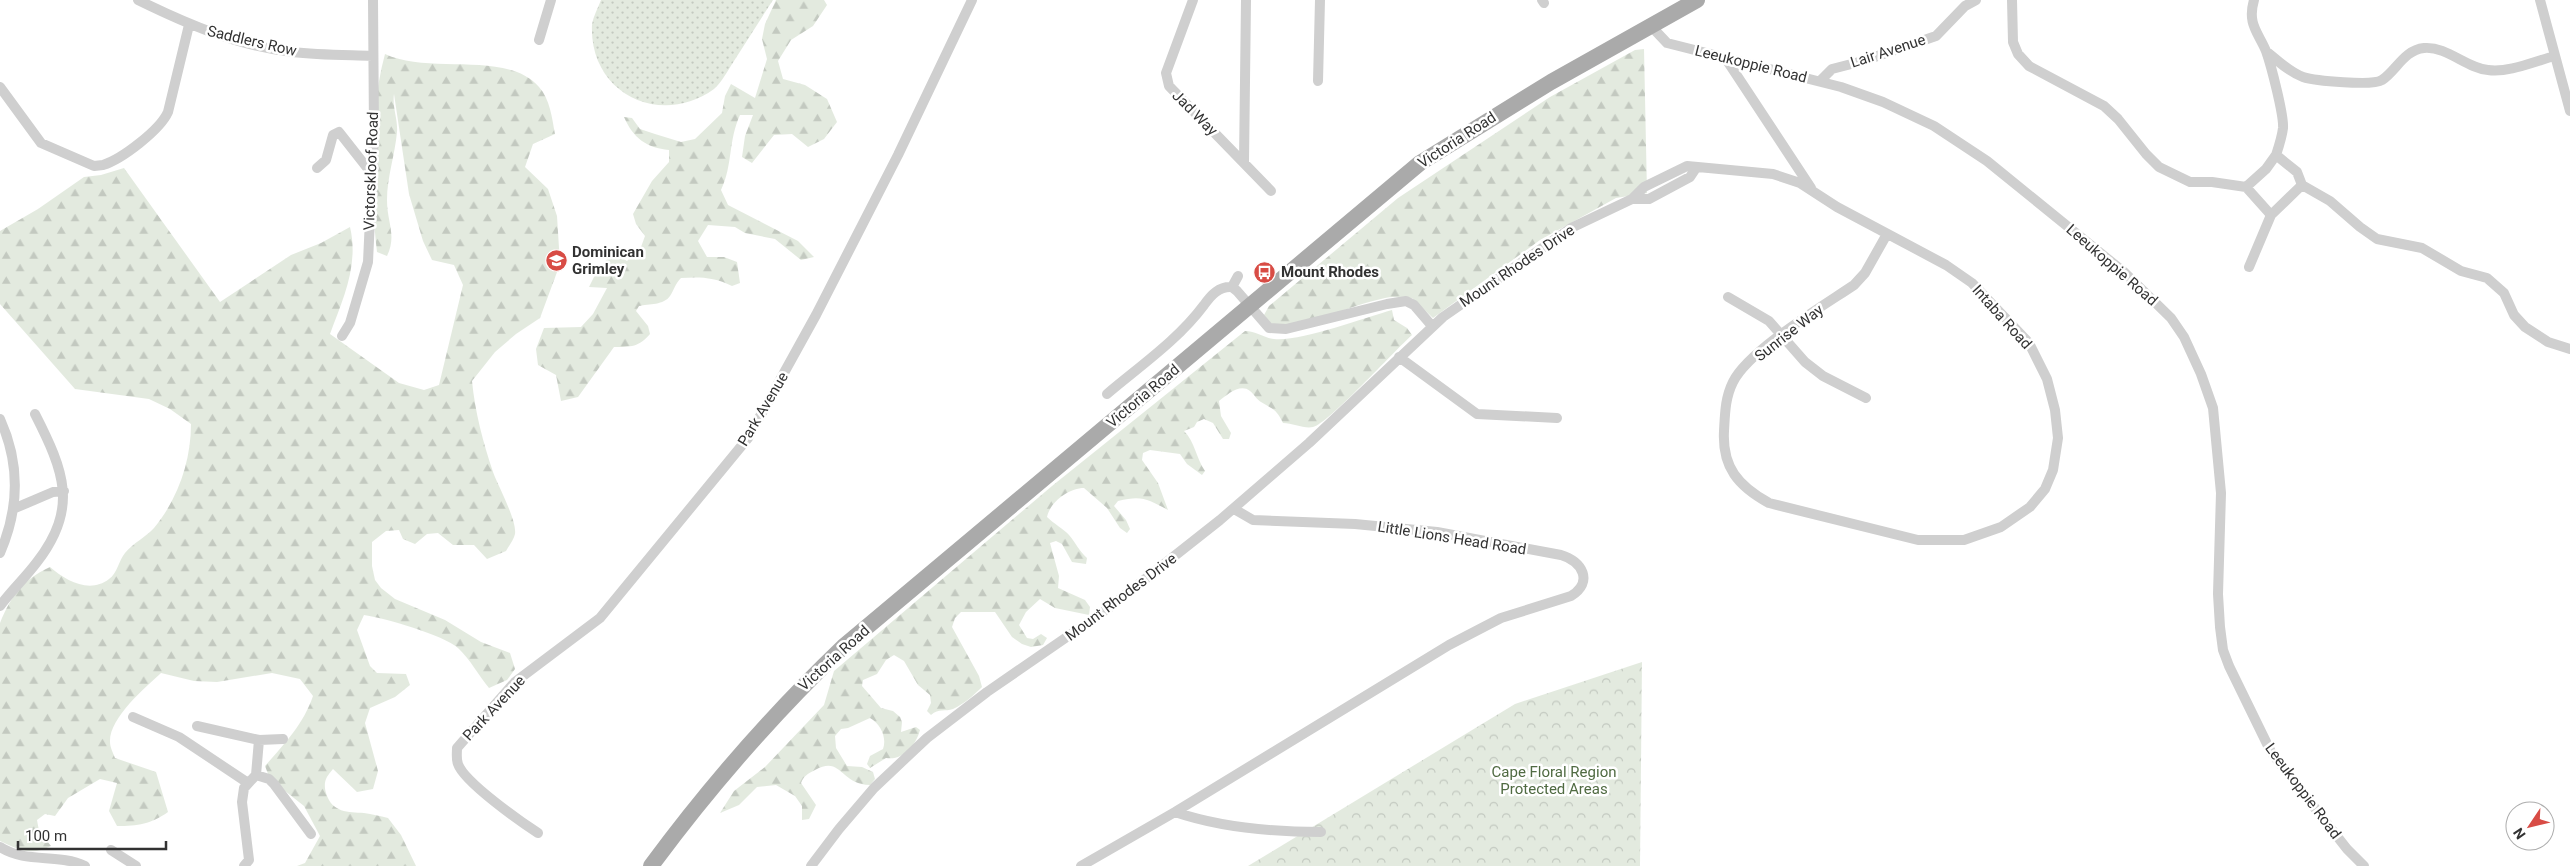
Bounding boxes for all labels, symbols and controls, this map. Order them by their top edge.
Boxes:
street label: Saddlers Row [206,22,298,60]
street label: Lair Avenue [1848,30,1928,72]
street label: Leeukoppie Road [1693,41,1809,87]
street label: Jad Way [1169,87,1221,139]
street label: Victoria Road [1415,108,1499,172]
street label: Victorskloof Road [360,111,382,231]
street label: Leeukoppie Road [2063,220,2161,310]
street label: Mount Rhodes Drive [1456,221,1578,311]
place label: Dominican Grimley [572,243,644,278]
school or university icon: Dominican Grimley [544,249,568,273]
bus stop icon: Mount Rhodes [1253,260,1277,284]
place label: Mount Rhodes [1281,263,1379,281]
street label: Intaba Road [1968,281,2036,353]
street label: Sunrise Way [1751,301,1827,365]
street label: Victoria Road [1103,360,1183,432]
street label: Park Avenue [734,369,792,449]
street label: Little Lions Head Road [1376,517,1528,559]
street label: Mount Rhodes Drive [1062,549,1180,645]
street label: Victoria Road [795,621,873,695]
street label: Park Avenue [459,671,529,744]
street label: Leeukoppie Road [2261,740,2345,842]
park label: Cape Floral Region Protected Areas [1492,763,1616,798]
north arrow [2505,801,2555,851]
scale bar [18,818,165,850]
text: N [2510,825,2529,842]
text: 100 m [25,827,67,845]

